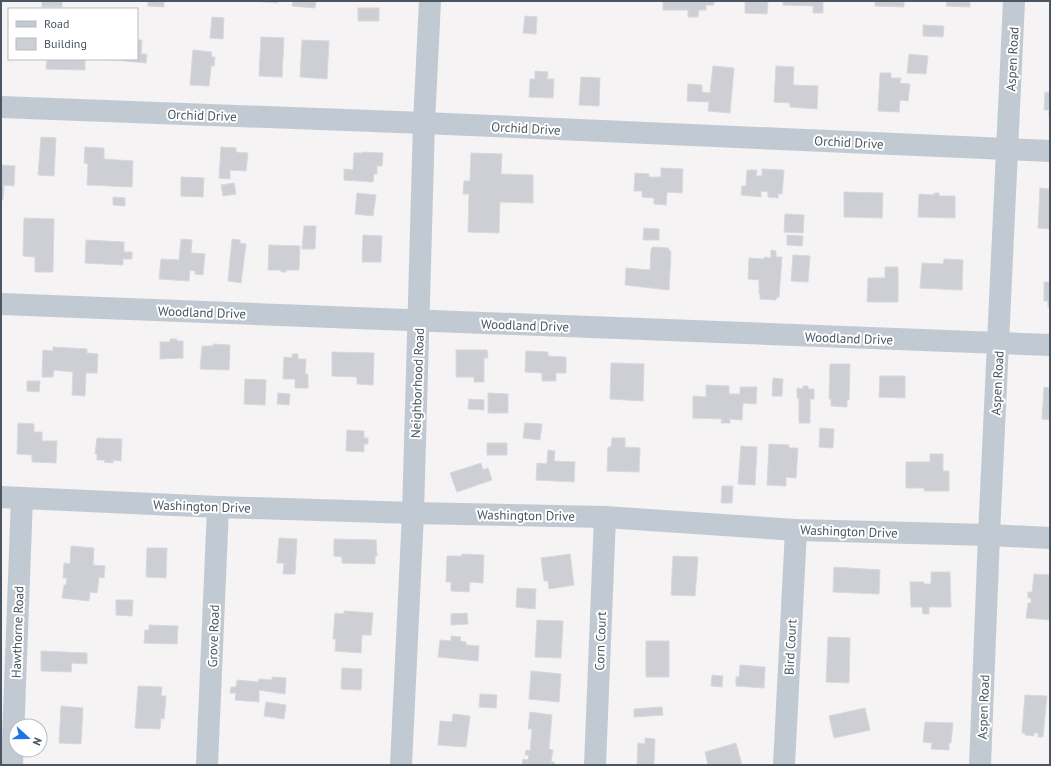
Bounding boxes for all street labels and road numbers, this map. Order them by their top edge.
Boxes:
street label: Aspen Road [1002,26,1023,92]
street label: Orchid Drive [167,106,237,125]
street label: Orchid Drive [491,118,561,139]
street label: Orchid Drive [814,132,884,153]
street label: Woodland Drive [158,302,246,323]
street label: Woodland Drive [481,315,569,336]
street label: Neighborhood Road [407,328,428,438]
street label: Woodland Drive [805,328,893,349]
street label: Aspen Road [987,350,1008,416]
street label: Washington Drive [153,496,251,517]
street label: Washington Drive [477,506,575,525]
street label: Washington Drive [800,521,898,542]
street label: Hawthorne Road [7,586,28,678]
street label: Grove Road [204,604,223,668]
street label: Corn Court [591,611,610,671]
street label: Bird Court [781,618,800,675]
street label: Aspen Road [974,674,993,740]

